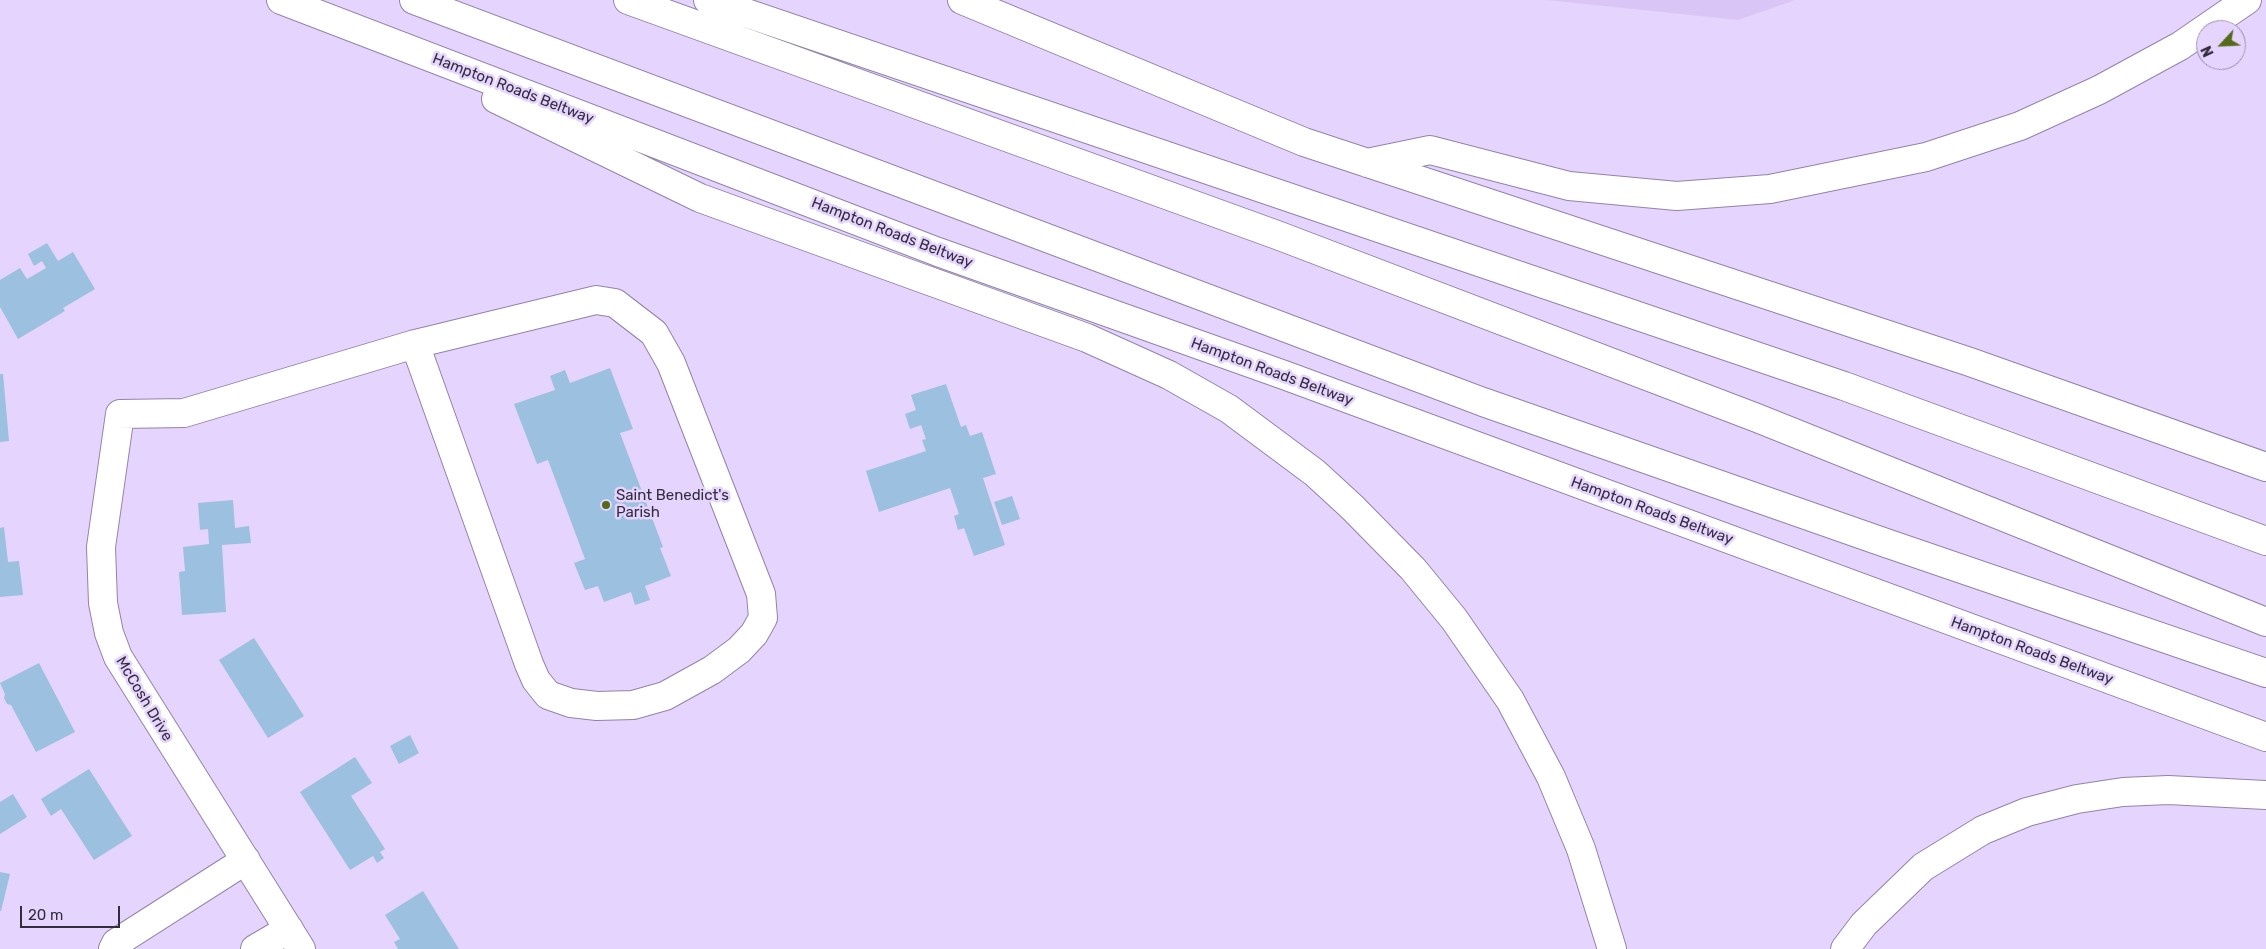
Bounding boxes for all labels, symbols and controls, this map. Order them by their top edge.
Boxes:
north arrow [2196,20,2246,70]
text: N [2198,43,2218,59]
street label: Hampton Roads Beltway [430,50,596,128]
street label: Hampton Roads Beltway [809,194,975,272]
street label: Hampton Roads Beltway [1188,334,1356,410]
street label: Hampton Roads Beltway [1568,473,1736,549]
place label: Saint Benedict's Parish [616,487,729,522]
marker: Saint Benedict's Parish [600,499,612,511]
street label: Hampton Roads Beltway [1948,613,2116,689]
street label: McCosh Drive [112,654,176,744]
scale bar [22,896,122,928]
text: 20 m [28,906,63,924]

